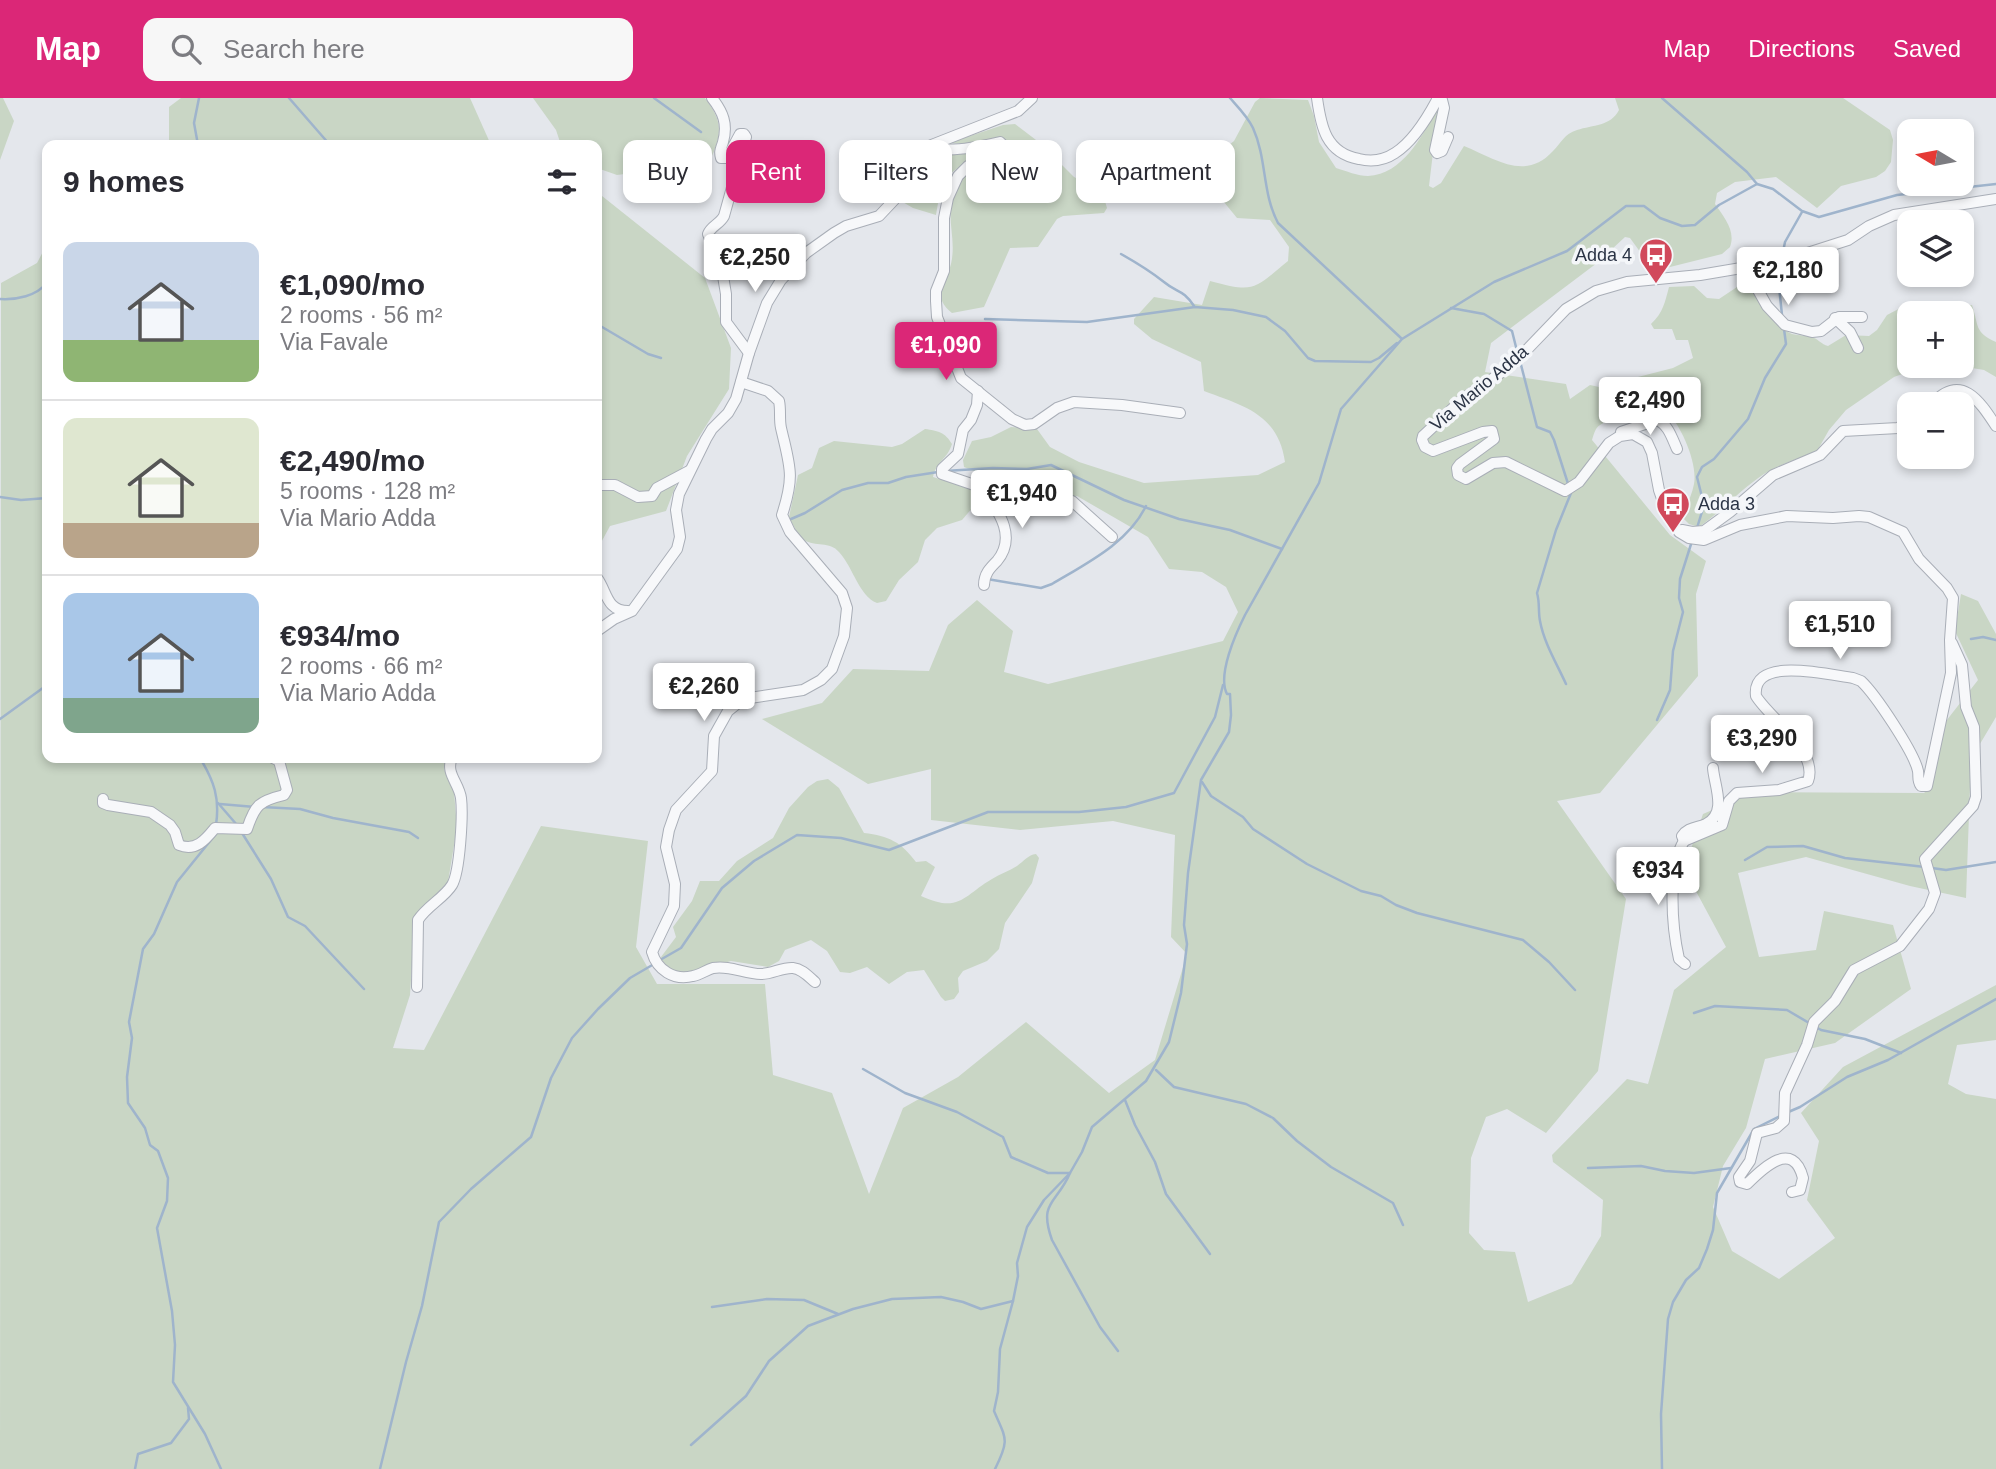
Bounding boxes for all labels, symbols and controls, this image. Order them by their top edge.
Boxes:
search box [143,18,633,81]
text: Map [35,30,101,67]
icon: search [167,30,205,68]
text: Search here [223,34,365,64]
text: Map [1664,35,1710,62]
text: Directions [1748,35,1855,62]
text: Saved [1893,35,1961,62]
north arrow [1897,119,1974,196]
map controls [1897,119,1974,469]
chip: Buy [623,140,712,203]
chip: Rent [726,140,825,203]
chip: Filters [839,140,952,203]
chip: New [966,140,1062,203]
chip: Apartment [1076,140,1235,203]
icon: filters [543,163,581,201]
text: 9 homes [63,165,185,198]
button: layers [1897,210,1974,287]
pin: €2,250 [698,234,812,294]
bus stop icon: Adda 4 [1637,236,1675,285]
text: €2,250 [720,244,790,270]
place label: Adda 4 [1575,245,1632,265]
pin: €2,180 [1731,248,1845,307]
text: €2,180 [1753,257,1823,283]
text: €1,090/mo [280,268,425,301]
icon: home [119,270,203,354]
button: + [1897,301,1974,378]
text: 2 rooms · 56 m² [280,302,442,328]
pin: €1,090 [889,322,1003,382]
text: Via Favale [280,329,388,355]
text: €1,090 [911,332,981,358]
street label: Via Mario Adda [1426,341,1533,435]
pin: €2,490 [1593,378,1707,437]
text: €2,490 [1615,387,1685,413]
button: − [1897,392,1974,469]
text: €2,490/mo [280,444,425,477]
icon: home [119,446,203,530]
pin: €1,940 [965,470,1079,530]
text: 5 rooms · 128 m² [280,478,455,504]
text: €1,940 [987,480,1057,506]
bus stop icon: Adda 3 [1654,485,1692,534]
place label: Adda 3 [1698,494,1755,514]
text: Via Mario Adda [280,505,436,531]
pin: €1,510 [1783,602,1897,661]
text: €1,510 [1805,611,1875,637]
text: €934/mo [280,619,400,652]
icon: home [119,621,203,705]
text: 2 rooms · 66 m² [280,653,442,679]
pin: €2,260 [647,664,761,723]
text: €2,260 [669,673,739,699]
text: Via Mario Adda [280,680,436,706]
pin: €3,290 [1705,716,1819,775]
text: €3,290 [1727,725,1797,751]
pin: €934 [1617,848,1699,907]
text: €934 [1632,857,1684,883]

